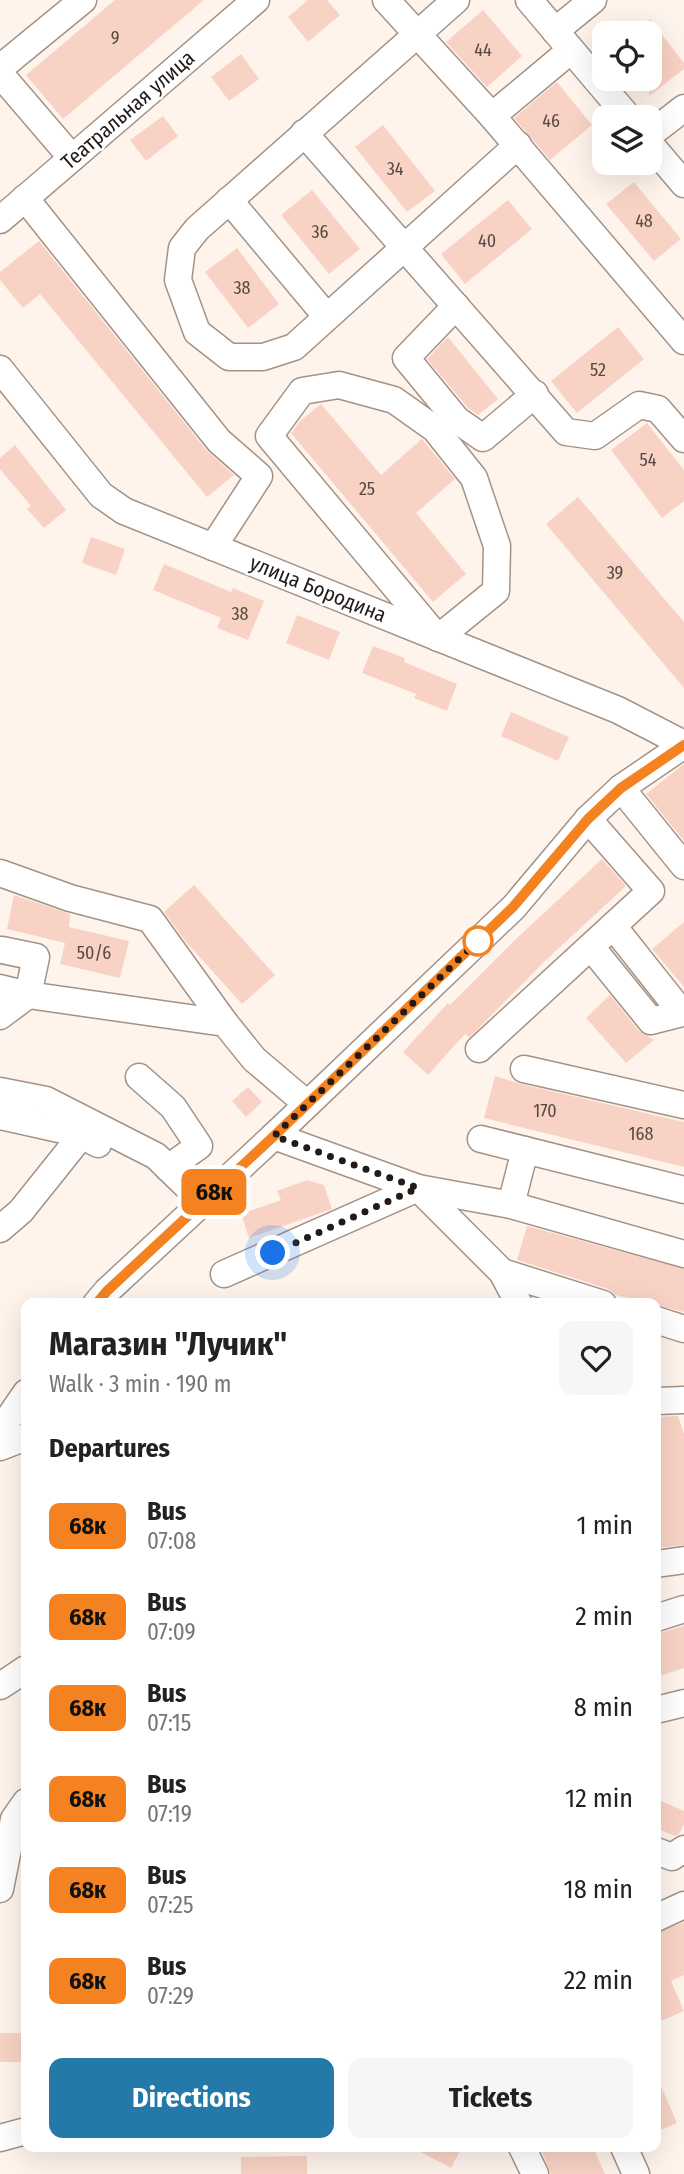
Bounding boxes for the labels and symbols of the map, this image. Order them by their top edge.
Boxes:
house number: 9 [111,27,119,49]
house number: 44 [474,39,492,61]
street label: Театральная улица [56,45,200,175]
house number: 46 [542,110,560,132]
house number: 34 [387,158,404,180]
house number: 48 [635,210,653,232]
house number: 36 [311,221,329,243]
house number: 40 [478,230,496,252]
house number: 38 [233,277,251,299]
house number: 52 [590,359,606,381]
house number: 54 [640,449,657,471]
house number: 25 [359,478,375,500]
street label: улица Бородина [246,550,390,628]
house number: 39 [607,562,623,584]
house number: 38 [231,603,249,625]
unlabelled marker [463,926,493,956]
house number: 50/6 [77,942,111,964]
house number: 170 [533,1100,557,1122]
house number: 168 [629,1123,653,1145]
line badge: 68к [174,1169,254,1215]
your location [255,1235,290,1270]

